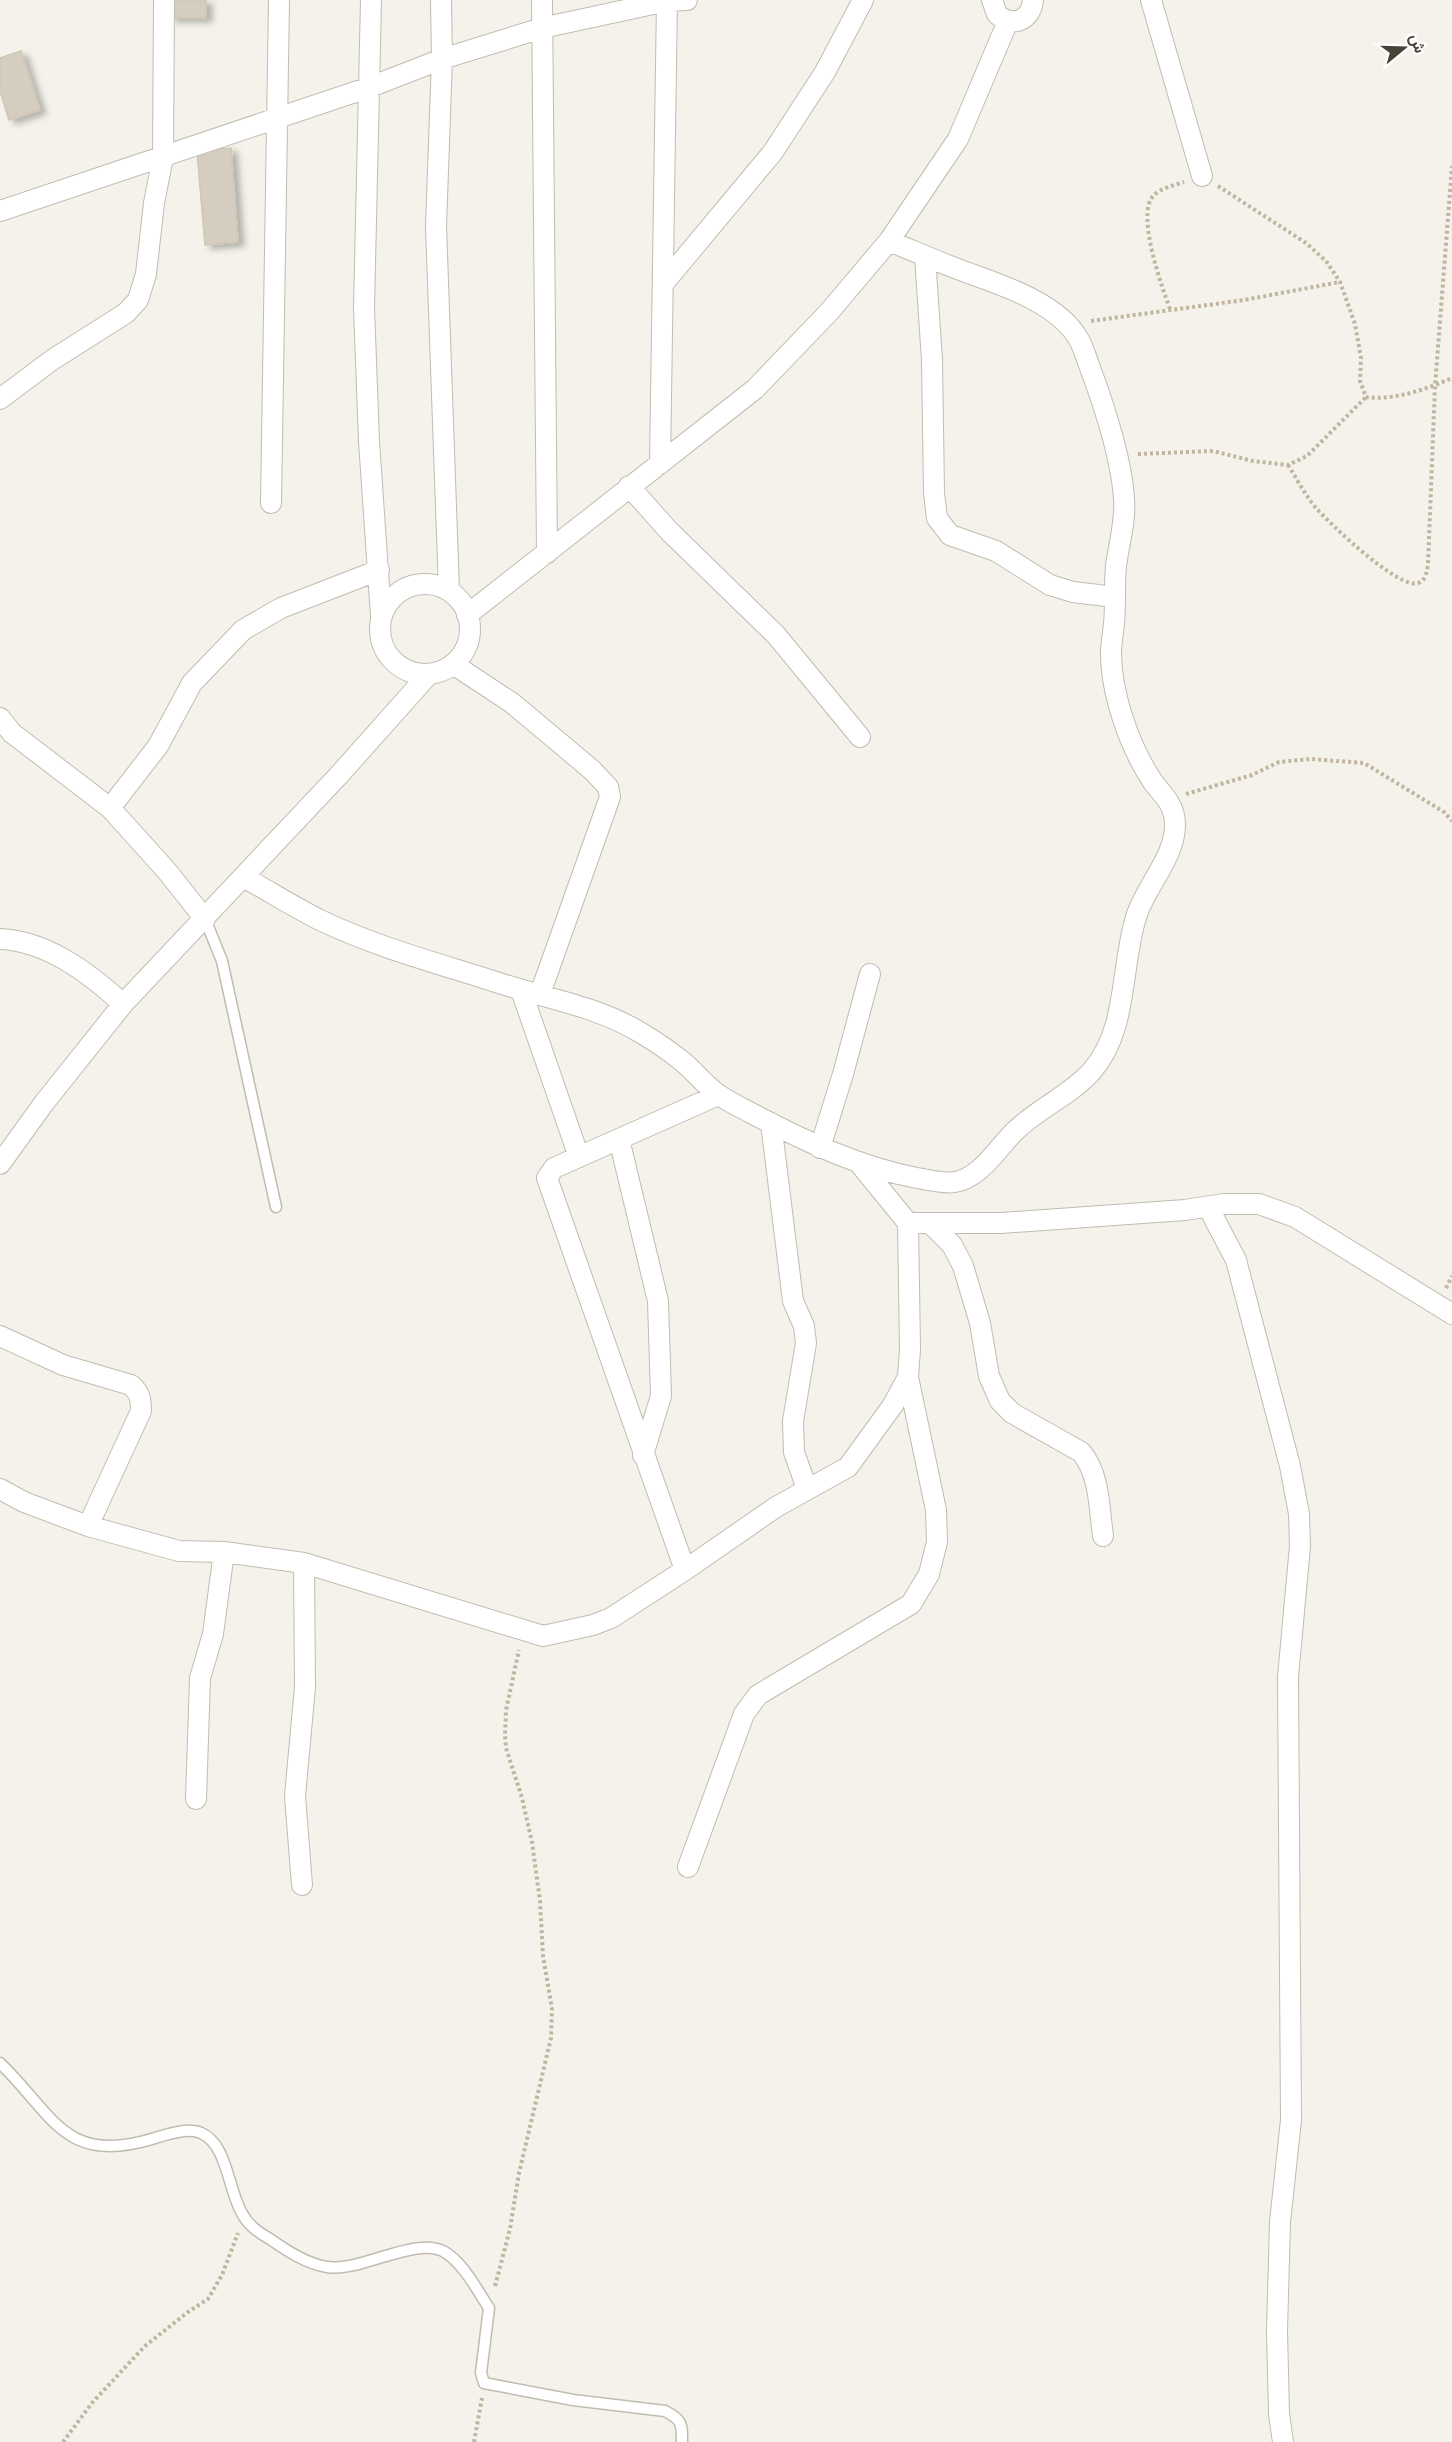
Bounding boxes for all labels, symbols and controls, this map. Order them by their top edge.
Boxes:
north arrow [1374,18,1434,78]
text: ش [1405,30,1432,56]

